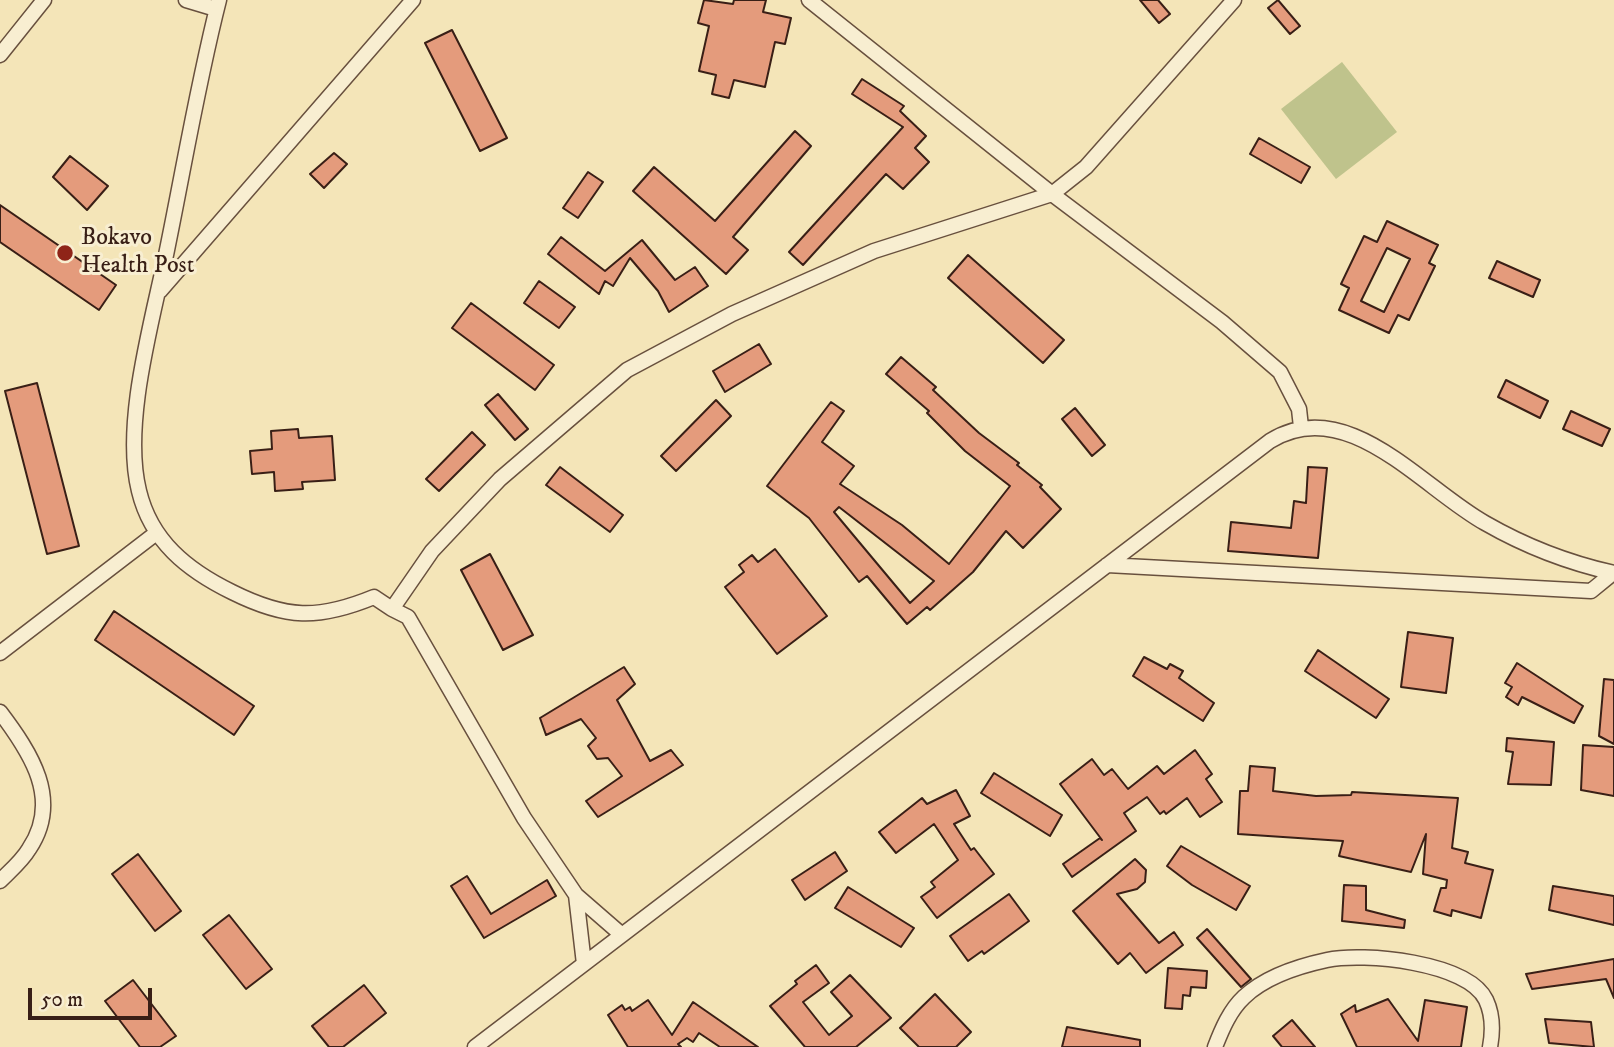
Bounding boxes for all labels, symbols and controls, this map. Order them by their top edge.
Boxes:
place label: Bokavo Health Post [81,225,194,281]
marker: Bokavo Health Post [55,243,75,263]
scale bar [32,974,156,1018]
text: 50 m [41,987,83,1013]

